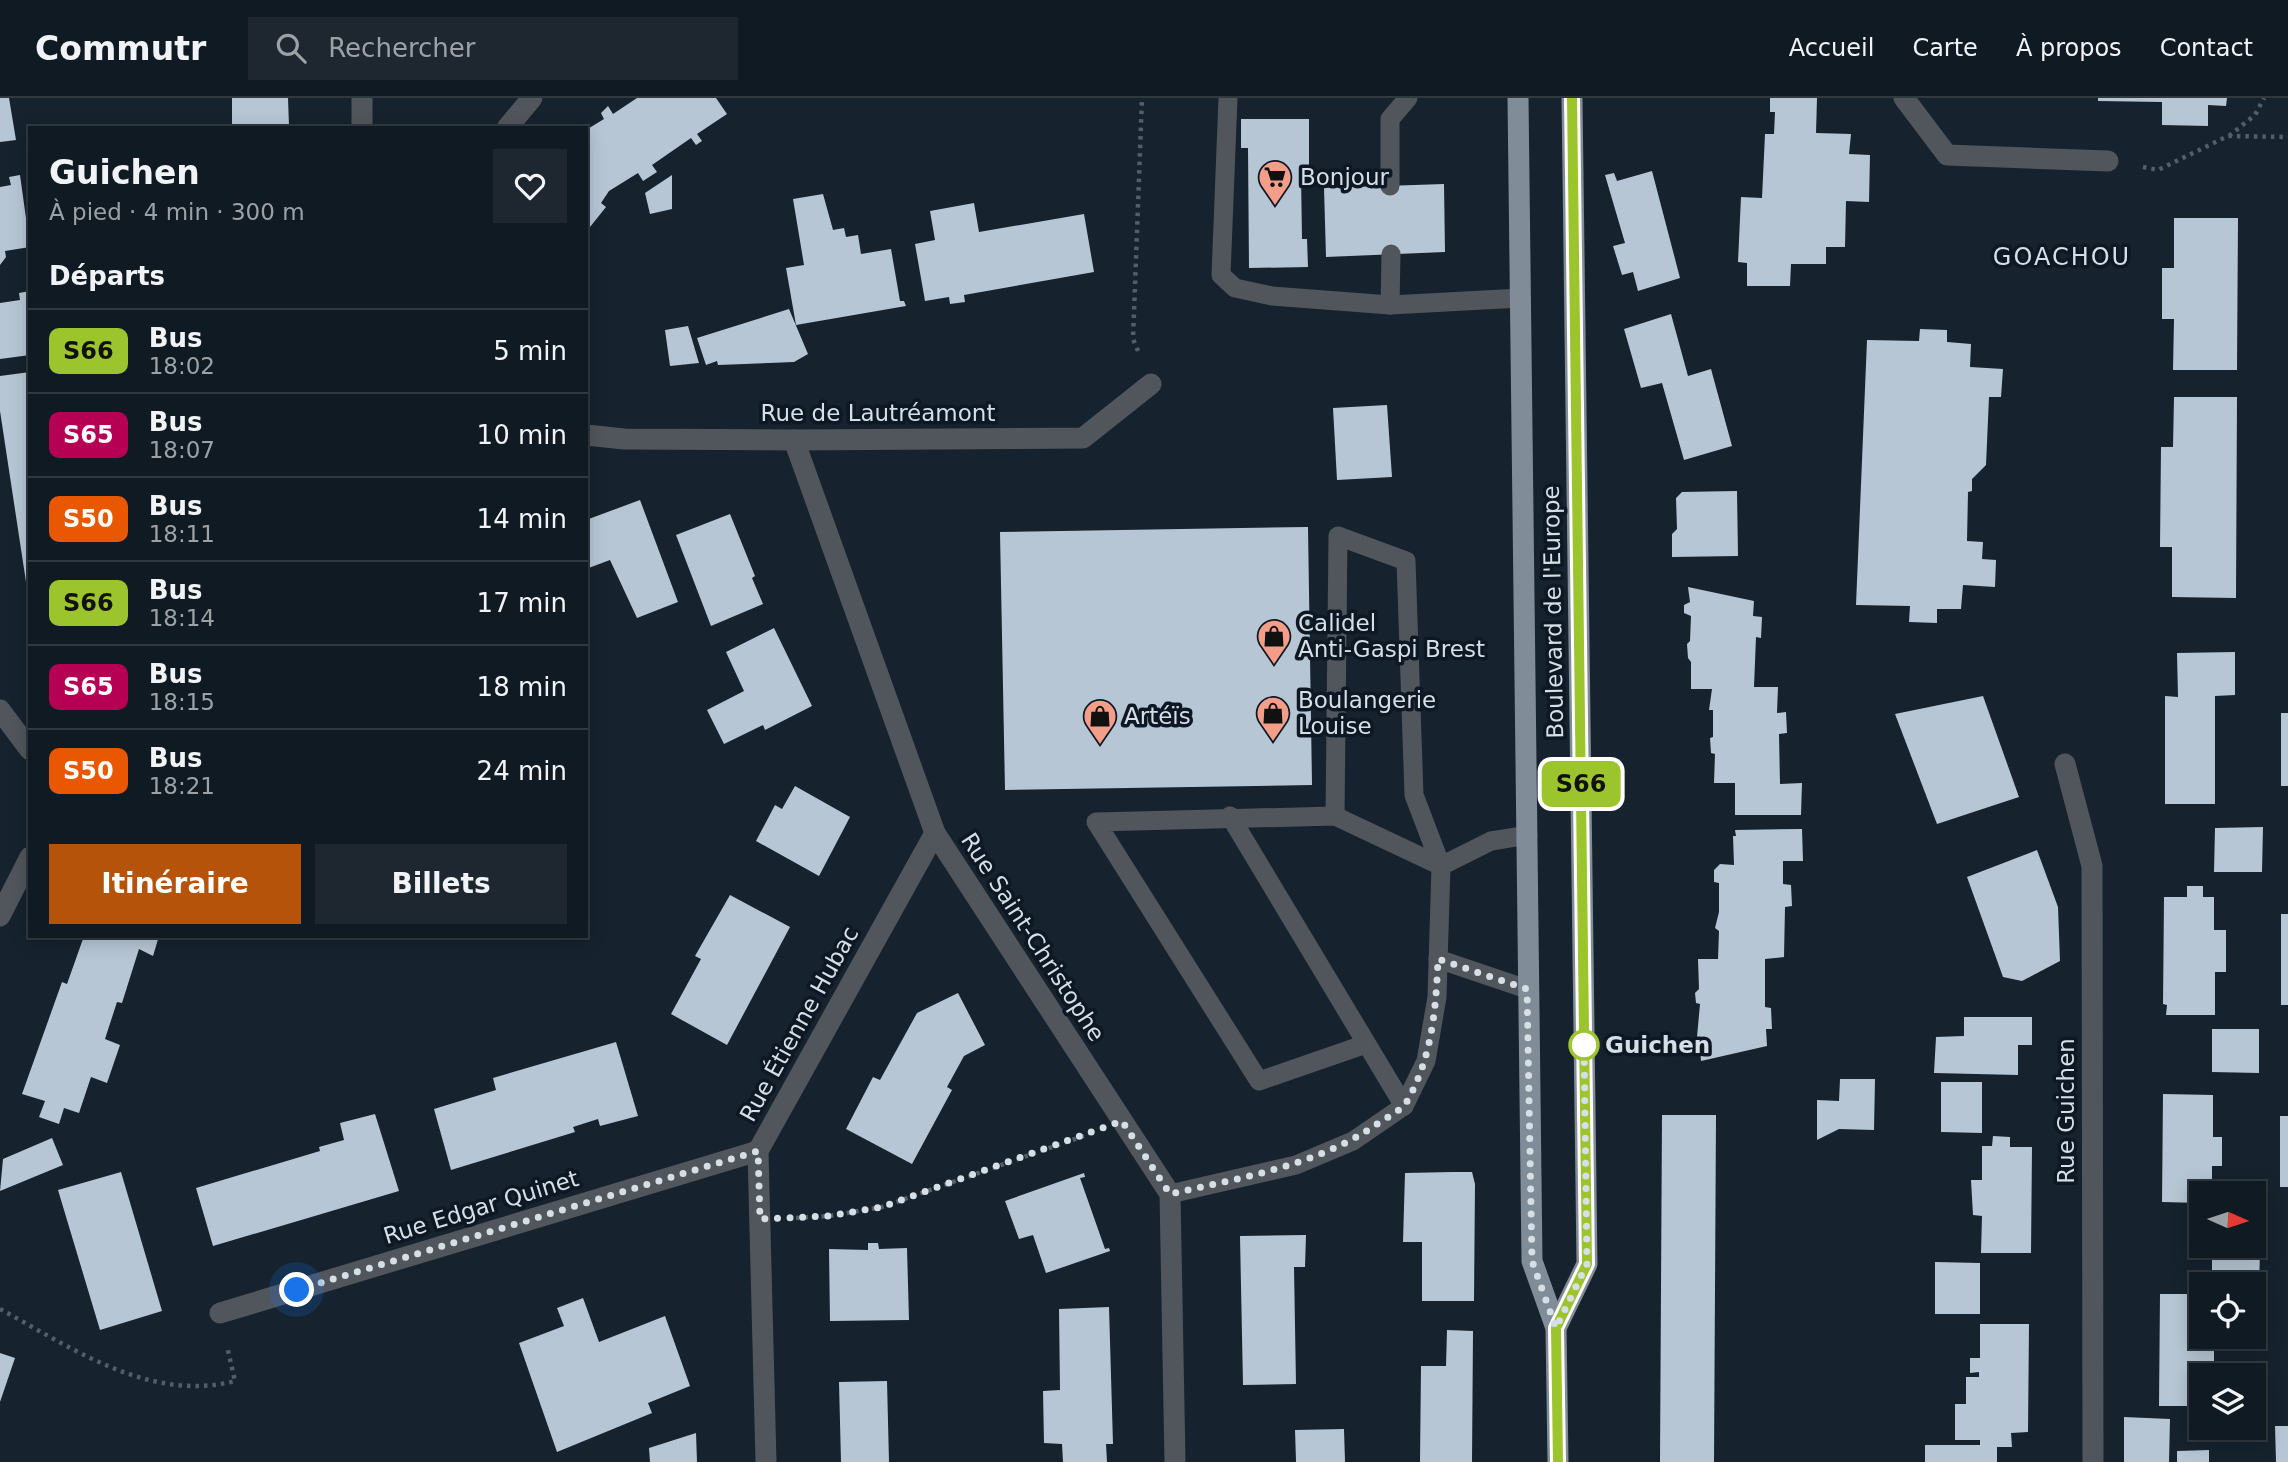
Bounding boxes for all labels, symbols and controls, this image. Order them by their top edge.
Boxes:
search box [248,17,738,80]
text: Commutr [35,29,206,68]
icon: search [272,29,310,67]
text: Rechercher [328,33,475,63]
text: Accueil [1789,34,1874,62]
text: Carte [1912,34,1978,62]
text: À propos [2016,34,2122,62]
text: Contact [2160,34,2253,62]
button: heart [493,149,567,223]
text: Guichen [49,153,200,192]
supermarket icon: Bonjour [1256,158,1294,207]
place label: Bonjour [1300,164,1389,190]
text: À pied · 4 min · 300 m [49,199,305,225]
district label: GOACHOU [1993,243,2131,271]
text: Départs [49,261,165,291]
text: Bus [149,323,203,353]
text: 5 min [493,336,567,366]
text: S66 [63,337,114,365]
text: 18:02 [149,353,215,379]
street label: Rue de Lautréamont [761,400,995,426]
text: Bus [149,407,203,437]
text: 10 min [477,420,567,450]
text: S65 [63,421,114,449]
text: 18:07 [149,437,215,463]
street label: Boulevard de l'Europe [1538,485,1568,739]
text: Bus [149,491,203,521]
text: 14 min [477,504,567,534]
text: S50 [63,505,114,533]
text: 18:11 [149,521,215,547]
text: Bus [149,575,203,605]
text: 17 min [477,588,567,618]
text: S66 [63,589,114,617]
text: 18:14 [149,605,215,631]
place label: Calidel Anti-Gaspi Brest [1298,610,1485,662]
shop icon: Calidel Anti-Gaspi Brest [1255,617,1293,666]
text: Bus [149,659,203,689]
text: 18 min [477,672,567,702]
text: S65 [63,673,114,701]
place label: Boulangerie Louise [1298,687,1436,739]
text: 18:15 [149,689,215,715]
shop icon: Boulangerie Louise [1254,694,1292,743]
shop icon: Artéïs [1081,697,1119,746]
place label: Artéïs [1124,703,1191,729]
text: Bus [149,743,203,773]
text: 24 min [477,756,567,786]
text: S50 [63,757,114,785]
line badge: S66 [1541,761,1621,807]
text: S66 [1556,770,1606,798]
text: 18:21 [149,773,215,799]
street label: Rue Saint-Christophe [956,828,1110,1046]
button: Itinéraire [49,844,301,924]
button: Billets [315,844,567,924]
street label: Rue Étienne Hubac [734,921,863,1126]
marker: Guichen [1569,1030,1599,1060]
place label: Guichen [1605,1032,1710,1058]
street label: Rue Guichen [2053,1038,2079,1184]
street label: Rue Edgar Quinet [380,1165,582,1249]
north arrow [2189,1181,2266,1258]
map controls [2189,1181,2266,1440]
your location [279,1272,314,1307]
button: locate [2189,1272,2266,1349]
button: layers [2189,1363,2266,1440]

